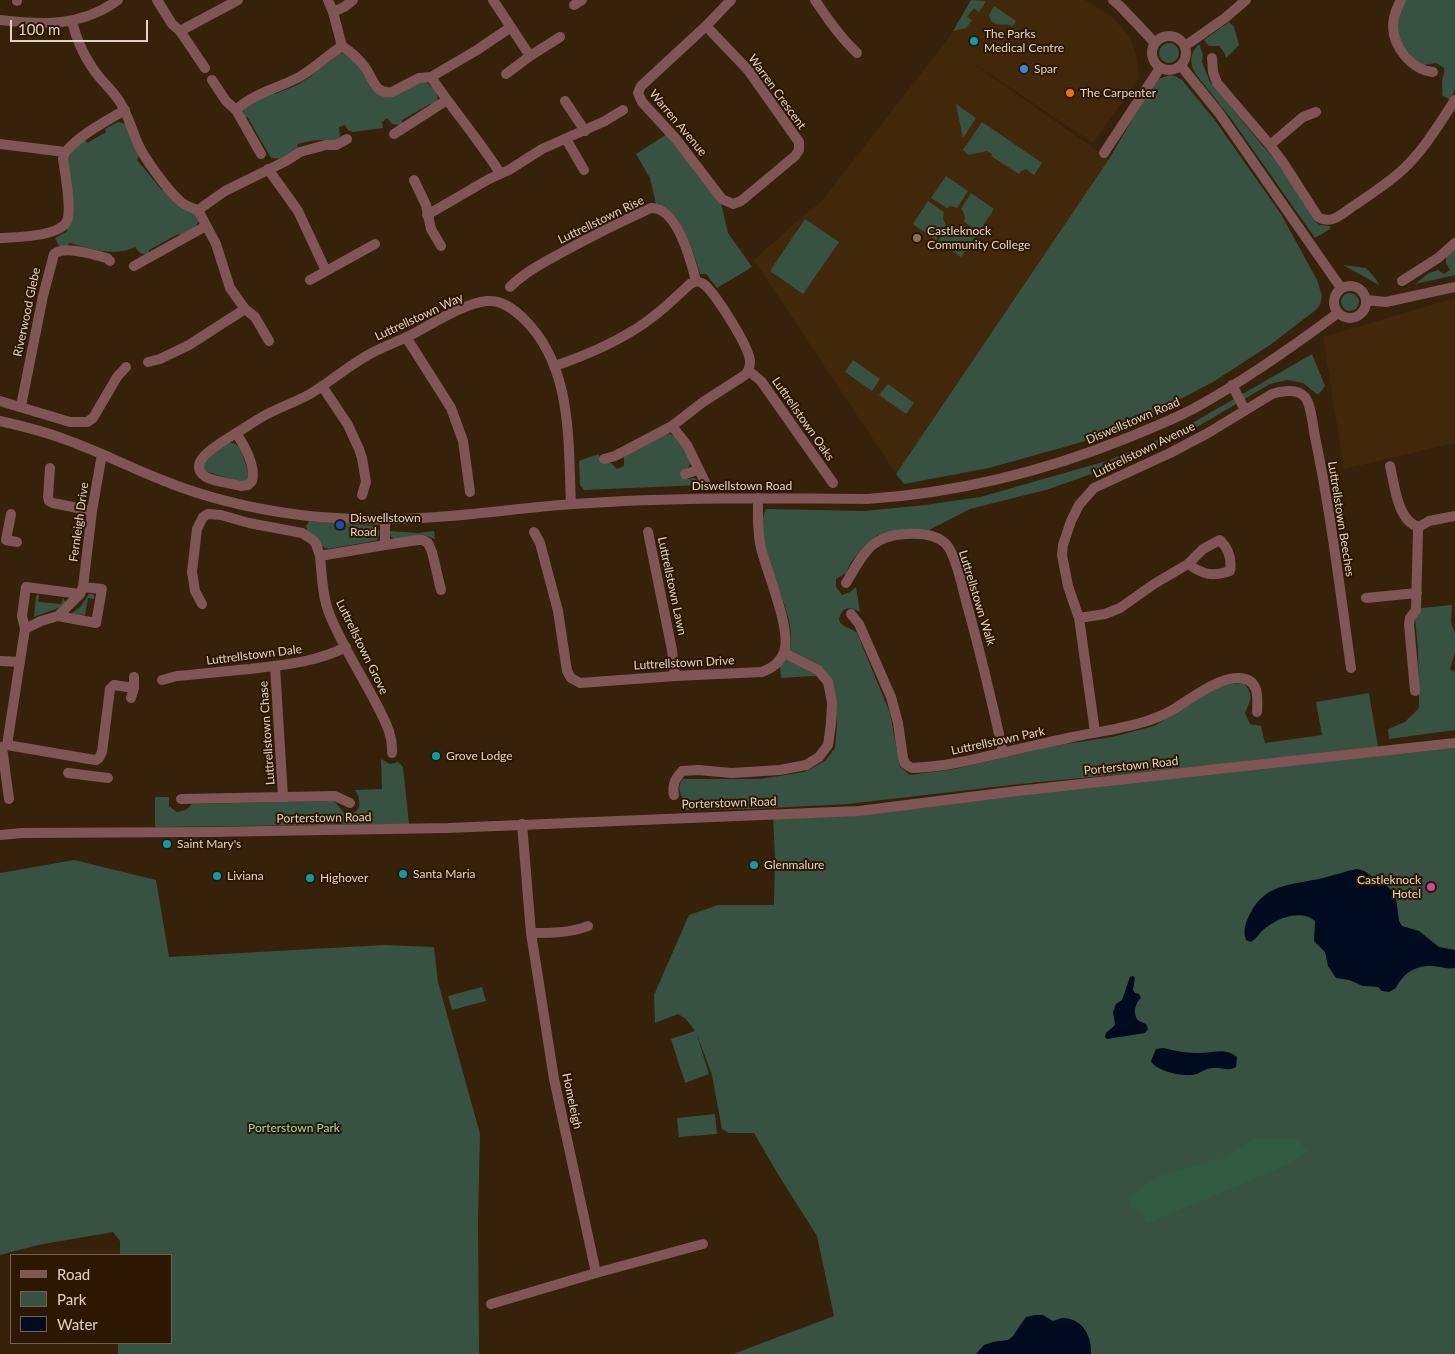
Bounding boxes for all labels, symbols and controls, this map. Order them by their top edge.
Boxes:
scale bar [12,10,150,42]
text: 100 m [18,20,60,38]
place label: The Parks Medical Centre [984,27,1064,55]
marker: The Parks Medical Centre [968,35,980,47]
street label: Warren Crescent [745,52,809,132]
place label: Spar [1034,62,1057,76]
marker: Spar [1018,63,1030,75]
place label: The Carpenter [1080,86,1156,100]
street label: Warren Avenue [646,87,710,159]
marker: The Carpenter [1064,87,1076,99]
street label: Luttrellstown Rise [556,193,646,247]
place label: Castleknock Community College [927,224,1030,252]
marker: Castleknock Community College [911,232,923,244]
street label: Riverwood Glebe [11,266,43,358]
street label: Luttrellstown Way [372,290,466,344]
street label: Luttrellstown Oaks [769,374,837,464]
street label: Diswellstown Road [1084,395,1182,447]
street label: Luttrellstown Avenue [1091,419,1197,481]
street label: Luttrellstown Beeches [1325,460,1357,578]
street label: Diswellstown Road [692,479,792,493]
street label: Fernleigh Drive [66,481,92,563]
place label: Diswellstown Road [350,511,421,539]
marker: Diswellstown Road [334,519,346,531]
street label: Luttrellstown Lawn [655,535,689,637]
street label: Luttrellstown Walk [956,549,998,647]
street label: Luttrellstown Grove [333,597,391,697]
street label: Luttrellstown Dale [205,642,303,668]
street label: Luttrellstown Drive [633,653,735,673]
street label: Luttrellstown Chase [256,680,278,786]
street label: Luttrellstown Park [950,724,1046,758]
place label: Grove Lodge [446,749,513,763]
marker: Grove Lodge [430,750,442,762]
street label: Porterstown Road [1083,754,1179,778]
street label: Porterstown Road [681,794,777,812]
street label: Porterstown Road [276,810,372,826]
place label: Saint Mary's [177,837,241,851]
marker: Saint Mary's [161,838,173,850]
place label: Glenmalure [764,858,824,872]
marker: Glenmalure [748,859,760,871]
place label: Santa Maria [413,867,475,881]
marker: Santa Maria [397,868,409,880]
place label: Liviana [227,869,264,883]
marker: Liviana [211,870,223,882]
place label: Highover [320,871,368,885]
marker: Highover [304,872,316,884]
place label: Castleknock Hotel [1357,873,1421,901]
marker: Castleknock Hotel [1425,881,1437,893]
street label: Homeleigh [559,1072,585,1130]
park label: Porterstown Park [248,1121,340,1135]
legend [10,1254,172,1344]
text: Road [57,1265,90,1283]
text: Park [57,1290,86,1308]
text: Water [57,1315,98,1333]

